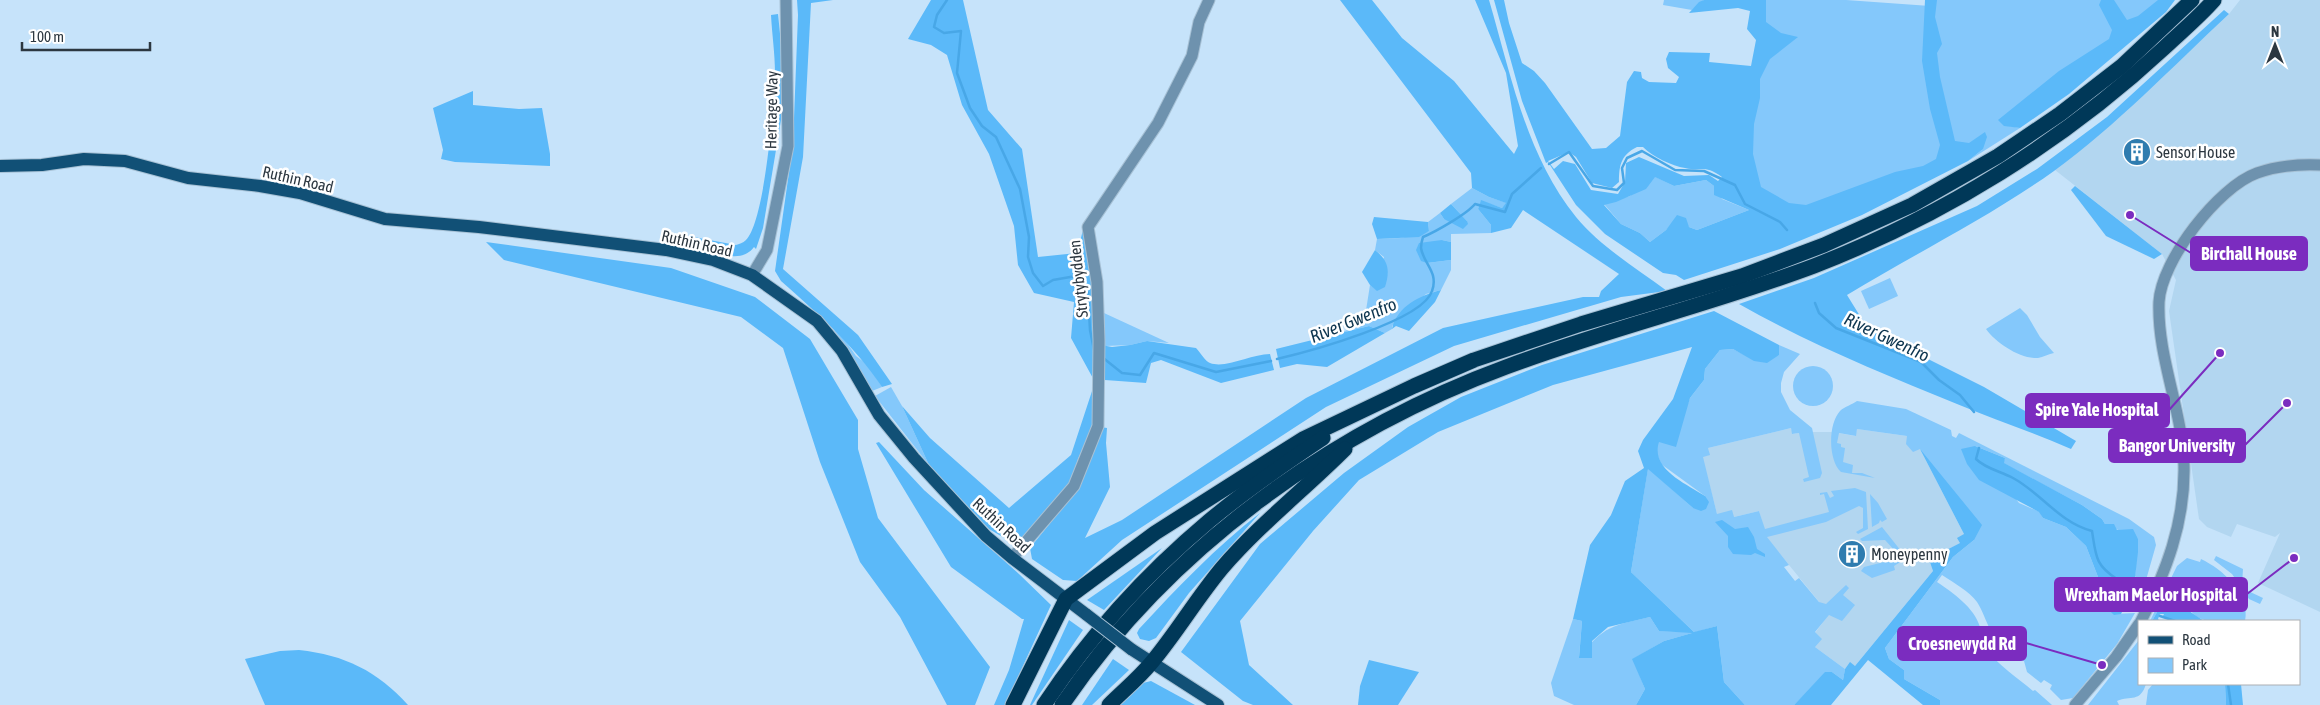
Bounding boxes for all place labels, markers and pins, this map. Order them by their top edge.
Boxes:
building icon: Sensor House [2122,137,2152,167]
place label: Sensor House [2156,143,2235,161]
callout: Birchall House [2191,237,2307,270]
callout: Spire Yale Hospital [2026,394,2169,427]
callout: Bangor University [2109,429,2245,462]
building icon: Moneypenny [1837,539,1867,569]
place label: Moneypenny [1871,545,1948,564]
callout: Wrexham Maelor Hospital [2055,578,2247,611]
callout: Croesnewydd Rd [1898,627,2026,660]

